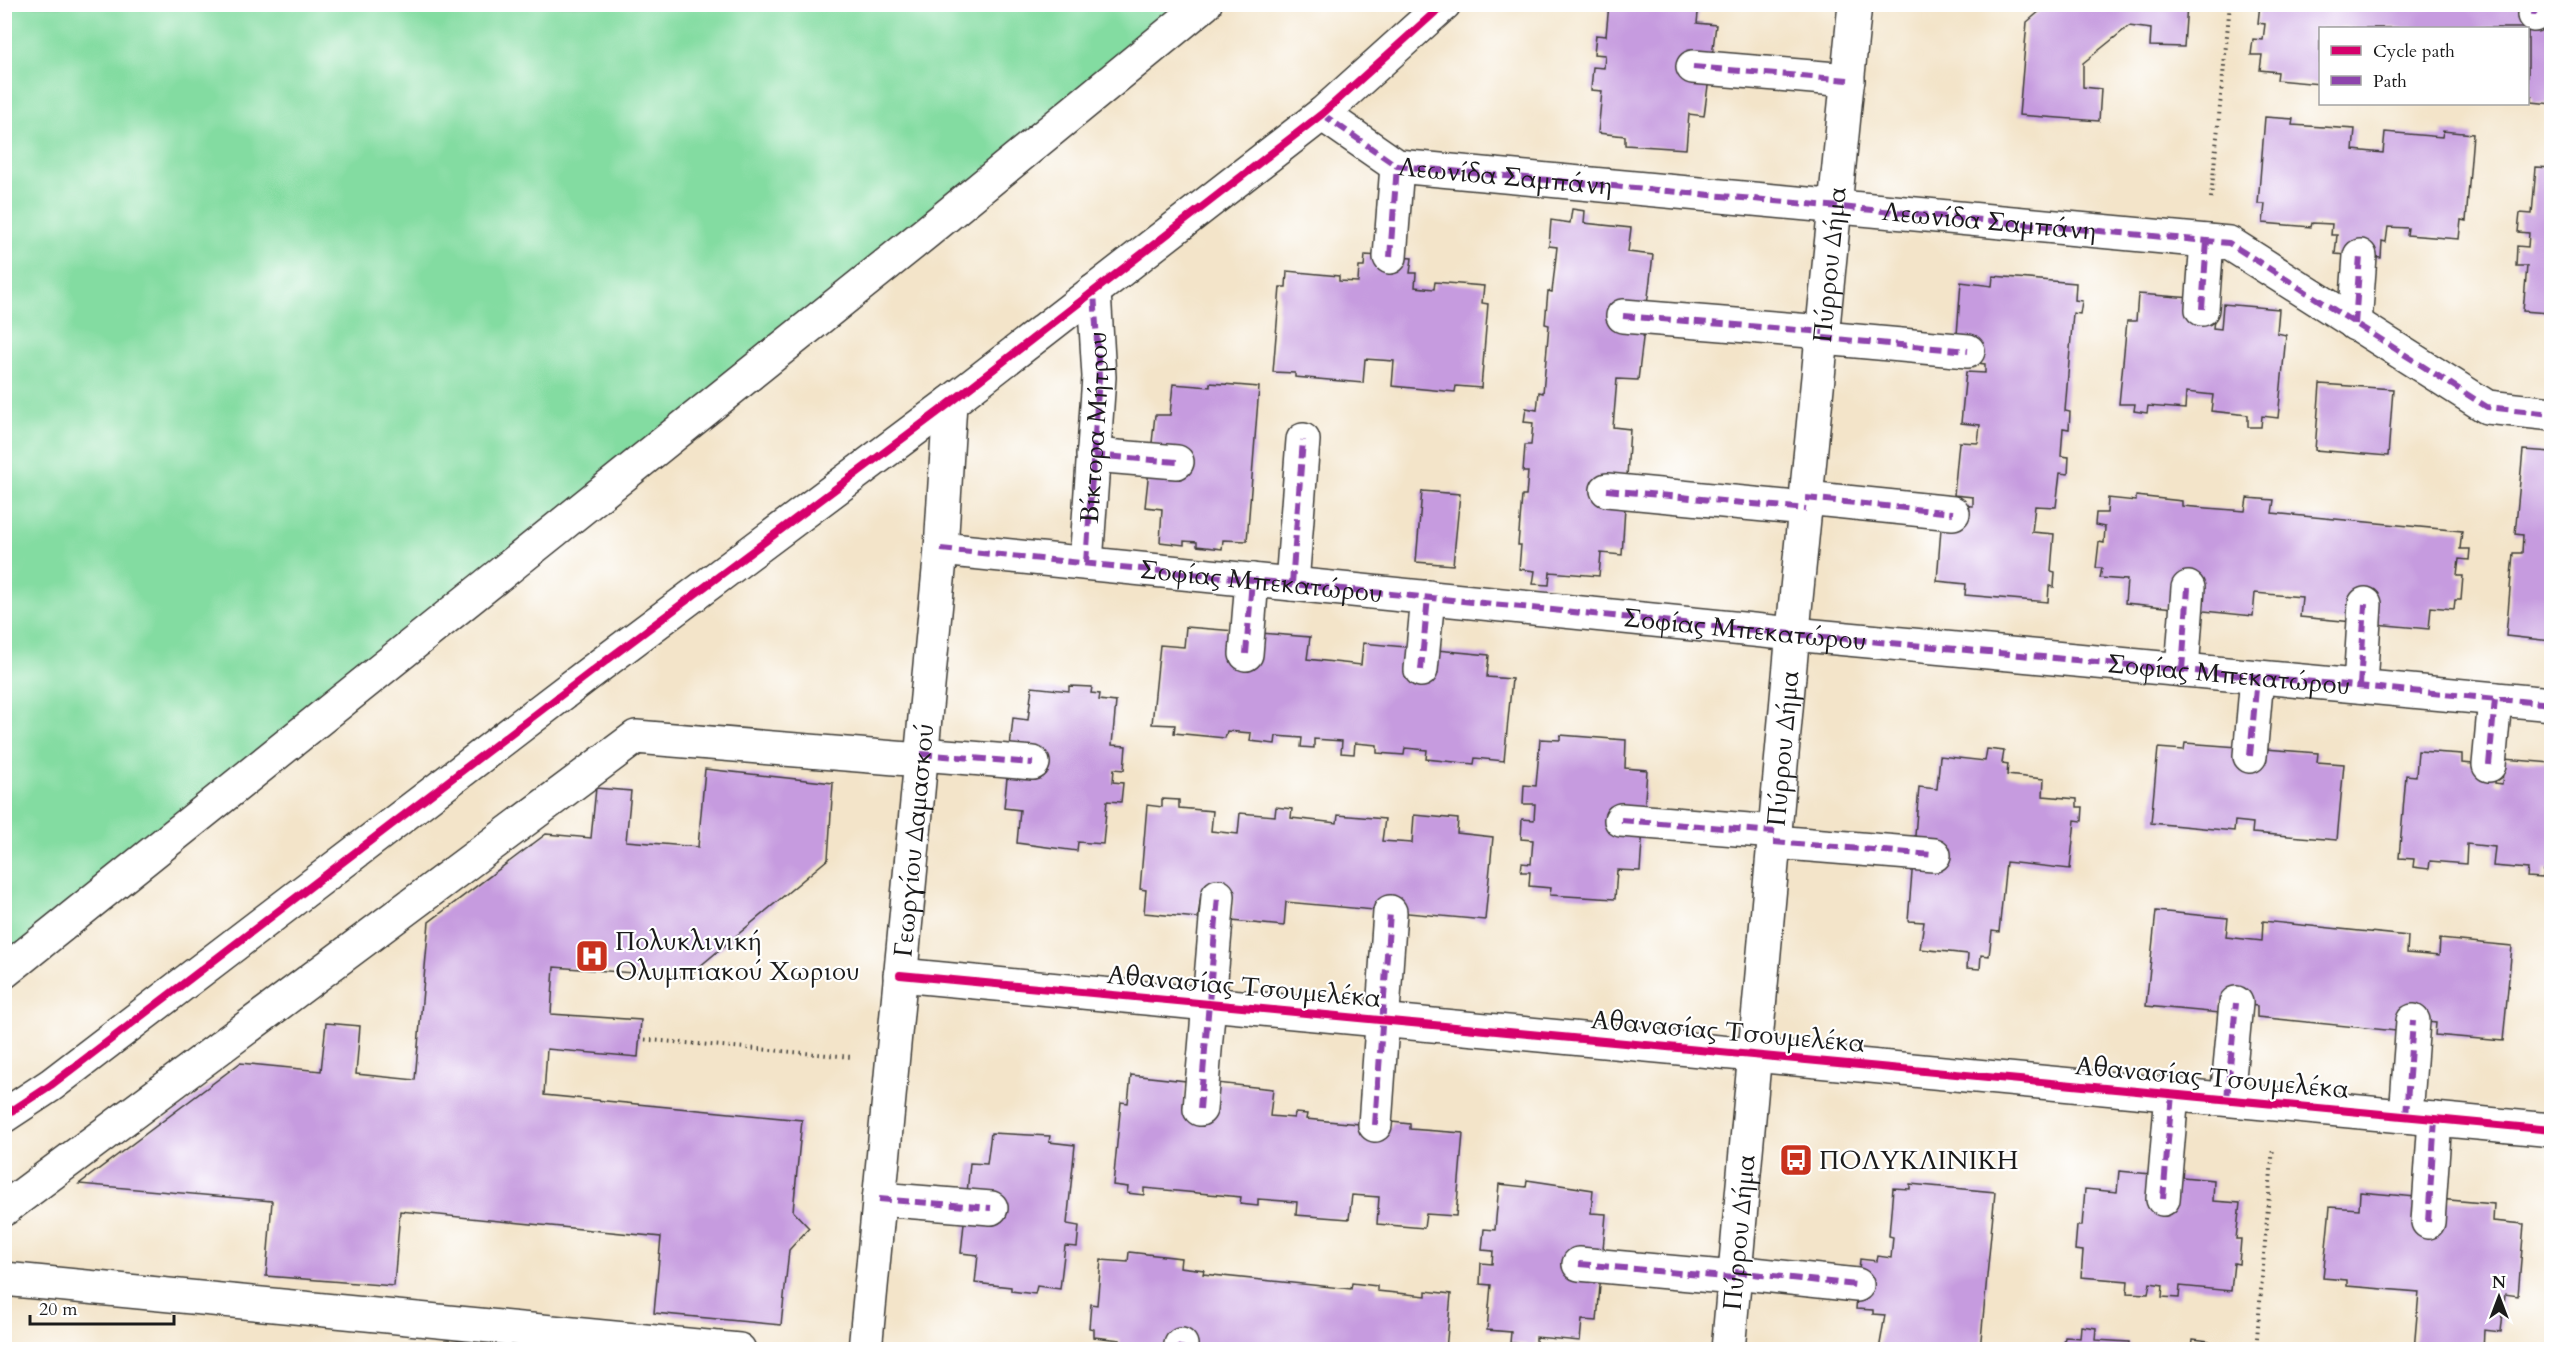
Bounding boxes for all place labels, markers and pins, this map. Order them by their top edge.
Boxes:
place label: Πολυκλινική Ολυμπιακού Χωριου [615,924,860,989]
hospital icon: Πολυκλινική Ολυμπιακού Χωριου [574,938,610,974]
bus stop icon: ΠΟΛΥΚΛΙΝΙΚΗ [1778,1142,1814,1178]
place label: ΠΟΛΥΚΛΙΝΙΚΗ [1819,1143,2019,1178]

